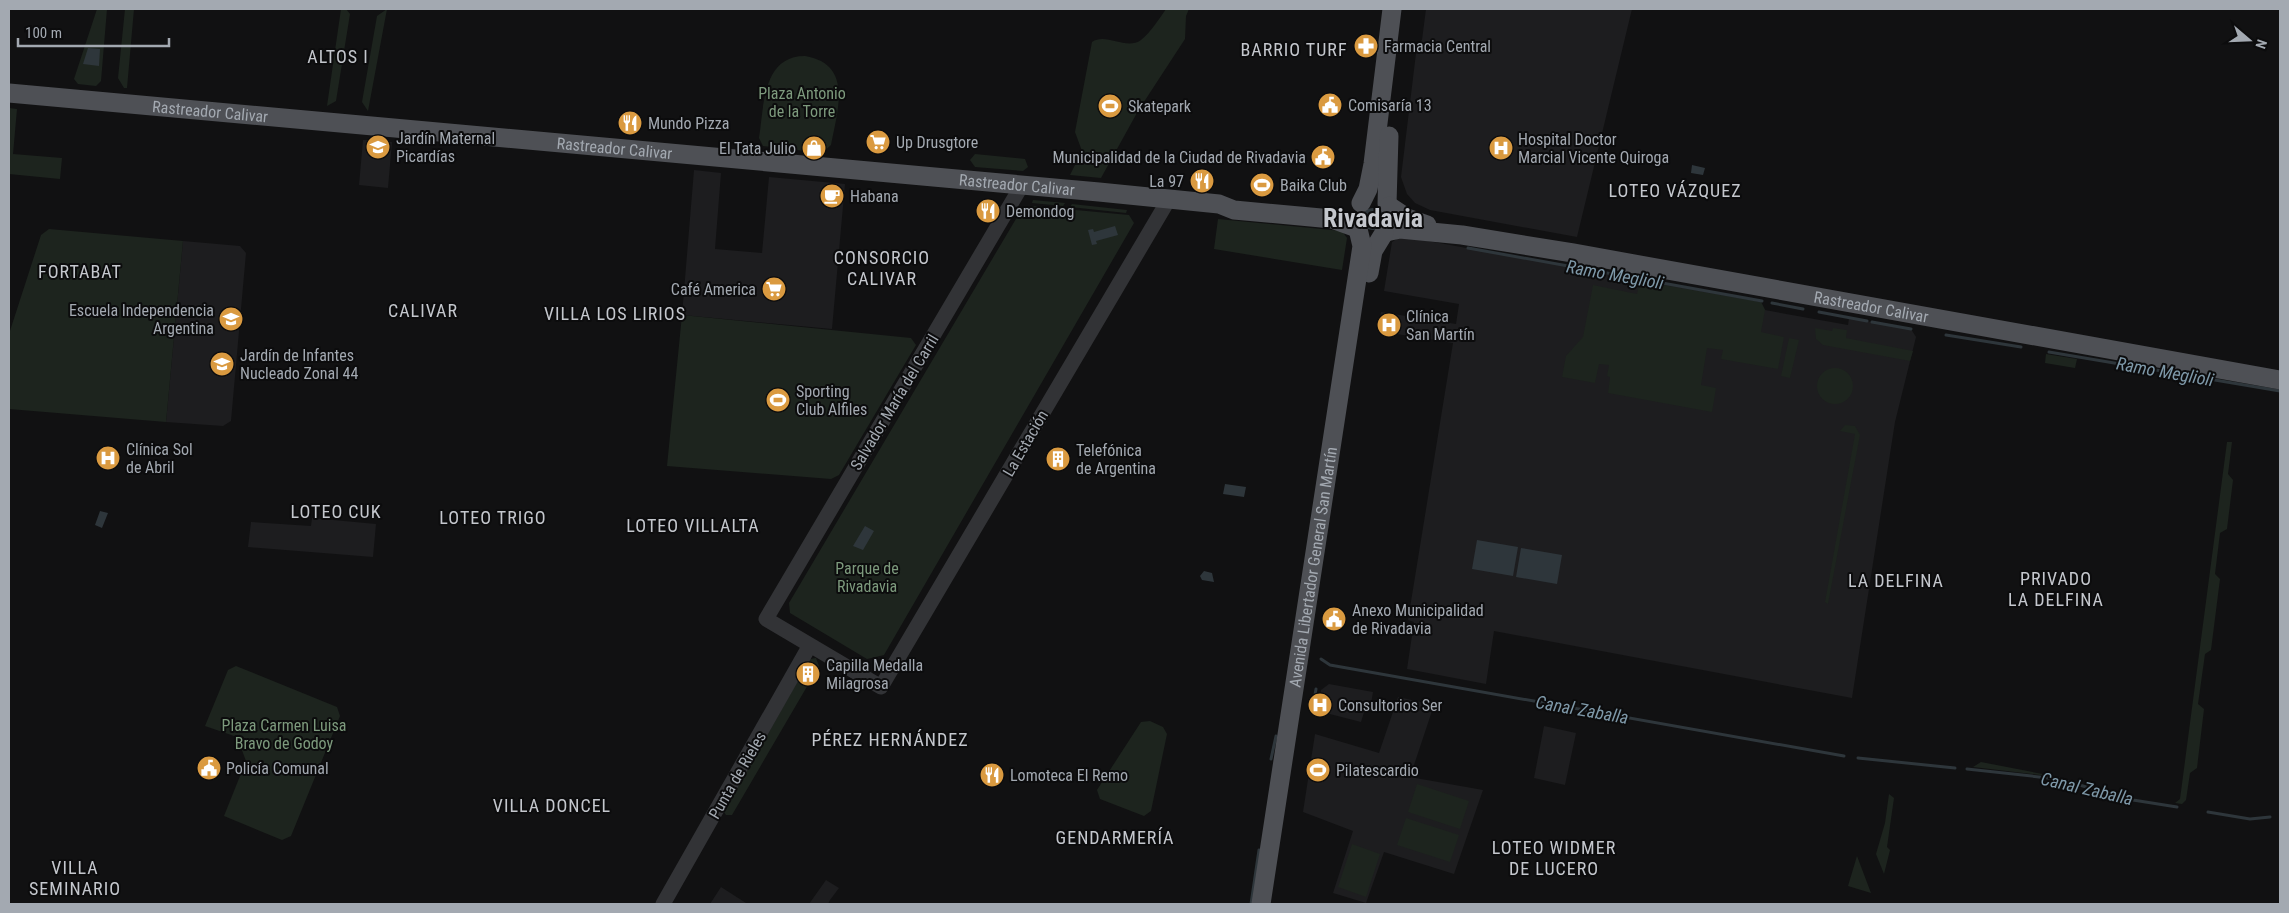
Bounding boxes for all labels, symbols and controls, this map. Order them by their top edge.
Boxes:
scale bar [18,15,169,47]
north arrow [2224,15,2274,65]
text: 100 m [25,24,62,42]
pharmacy icon: Farmacia Central [1353,33,1379,59]
place label: Farmacia Central [1384,37,1491,56]
text: N [2252,38,2270,51]
district label: BARRIO TURF [1240,39,1348,60]
district label: ALTOS I [307,46,369,67]
park label: Plaza Antonio de la Torre [758,84,846,121]
public building icon: Comisaría 13 [1317,92,1343,118]
sports icon: Skatepark [1097,93,1123,119]
place label: Comisaría 13 [1348,96,1432,115]
street label: Rastreador Calivar [152,97,269,126]
place label: Skatepark [1128,97,1192,116]
restaurant icon: Mundo Pizza [617,110,643,136]
place label: Mundo Pizza [648,114,729,133]
place label: Jardín Maternal Picardías [396,129,495,166]
supermarket icon: Up Drusgtore [865,129,891,155]
place label: Hospital Doctor Marcial Vicente Quiroga [1518,130,1669,167]
place label: Up Drusgtore [896,133,978,152]
school or university icon: Jardín Maternal Picardías [365,134,391,160]
street label: Rastreador Calivar [556,134,673,163]
shop icon: El Tata Julio [801,135,827,161]
hospital icon: Hospital Doctor Marcial Vicente Quiroga [1488,135,1514,161]
place label: El Tata Julio [719,139,796,158]
public building icon: Municipalidad de la Ciudad de Rivadavia [1310,144,1336,170]
place label: Municipalidad de la Ciudad de Rivadavia [1052,148,1306,167]
restaurant icon: La 97 [1189,168,1215,194]
street label: Rastreador Calivar [958,170,1076,200]
place label: La 97 [1149,172,1184,191]
sports icon: Baika Club [1249,172,1275,198]
place label: Baika Club [1280,176,1347,195]
district label: LOTEO VÁZQUEZ [1608,180,1742,201]
cafe icon: Habana [819,183,845,209]
place label: Habana [850,187,899,206]
restaurant icon: Demondog [975,198,1001,224]
place label: Demondog [1006,202,1074,221]
district label: Rivadavia [1323,203,1423,233]
district label: CONSORCIO CALIVAR [834,247,930,289]
water label: Ramo Meglioli [1565,256,1666,294]
district label: FORTABAT [38,261,122,282]
supermarket icon: Café America [761,276,787,302]
place label: Café America [671,280,756,299]
street label: Rastreador Calivar [1812,287,1930,327]
district label: CALIVAR [388,300,458,321]
place label: Escuela Independencia Argentina [69,301,214,338]
district label: VILLA LOS LIRIOS [544,303,686,324]
school or university icon: Escuela Independencia Argentina [218,306,244,332]
place label: Clínica San Martín [1406,307,1475,344]
hospital icon: Clínica San Martín [1376,312,1402,338]
street label: Salvador María del Carril [846,331,942,474]
place label: Jardín de Infantes Nucleado Zonal 44 [240,346,358,383]
school or university icon: Jardín de Infantes Nucleado Zonal 44 [209,351,235,377]
water label: Ramo Meglioli [2115,353,2216,391]
place label: Sporting Club Alfiles [796,382,867,419]
sports icon: Sporting Club Alfiles [765,387,791,413]
street label: La Estación [999,407,1052,480]
place label: Clínica Sol de Abril [126,440,193,477]
place label: Telefónica de Argentina [1076,441,1156,478]
hospital icon: Clínica Sol de Abril [95,445,121,471]
street label: Avenida Libertador General San Martín [1285,445,1341,689]
building icon: Telefónica de Argentina [1045,446,1071,472]
district label: LOTEO CUK [291,501,381,522]
district label: LOTEO TRIGO [439,507,547,528]
district label: LOTEO VILLALTA [626,515,760,536]
park label: Parque de Rivadavia [835,559,899,596]
district label: PRIVADO LA DELFINA [2008,568,2104,610]
district label: LA DELFINA [1848,570,1944,591]
place label: Anexo Municipalidad de Rivadavia [1352,601,1484,638]
public building icon: Anexo Municipalidad de Rivadavia [1321,606,1347,632]
place label: Capilla Medalla Milagrosa [826,656,923,693]
building icon: Capilla Medalla Milagrosa [795,661,821,687]
water label: Canal Zaballa [1534,691,1630,728]
hospital icon: Consultorios Ser [1307,692,1333,718]
place label: Consultorios Ser [1338,696,1443,715]
park label: Plaza Carmen Luisa Bravo de Godoy [222,716,346,753]
street label: Punta de Rieles [705,728,770,822]
district label: PÉREZ HERNÁNDEZ [811,729,969,750]
public building icon: Policía Comunal [196,755,222,781]
sports icon: Pilatescardio [1305,757,1331,783]
place label: Policía Comunal [226,759,329,778]
place label: Pilatescardio [1336,761,1419,780]
restaurant icon: Lomoteca El Remo [979,762,1005,788]
place label: Lomoteca El Remo [1010,766,1128,785]
water label: Canal Zaballa [2039,768,2135,809]
district label: VILLA DONCEL [493,795,611,816]
district label: GENDARMERÍA [1056,827,1174,848]
district label: LOTEO WIDMER DE LUCERO [1492,837,1616,879]
district label: VILLA SEMINARIO [29,857,121,899]

